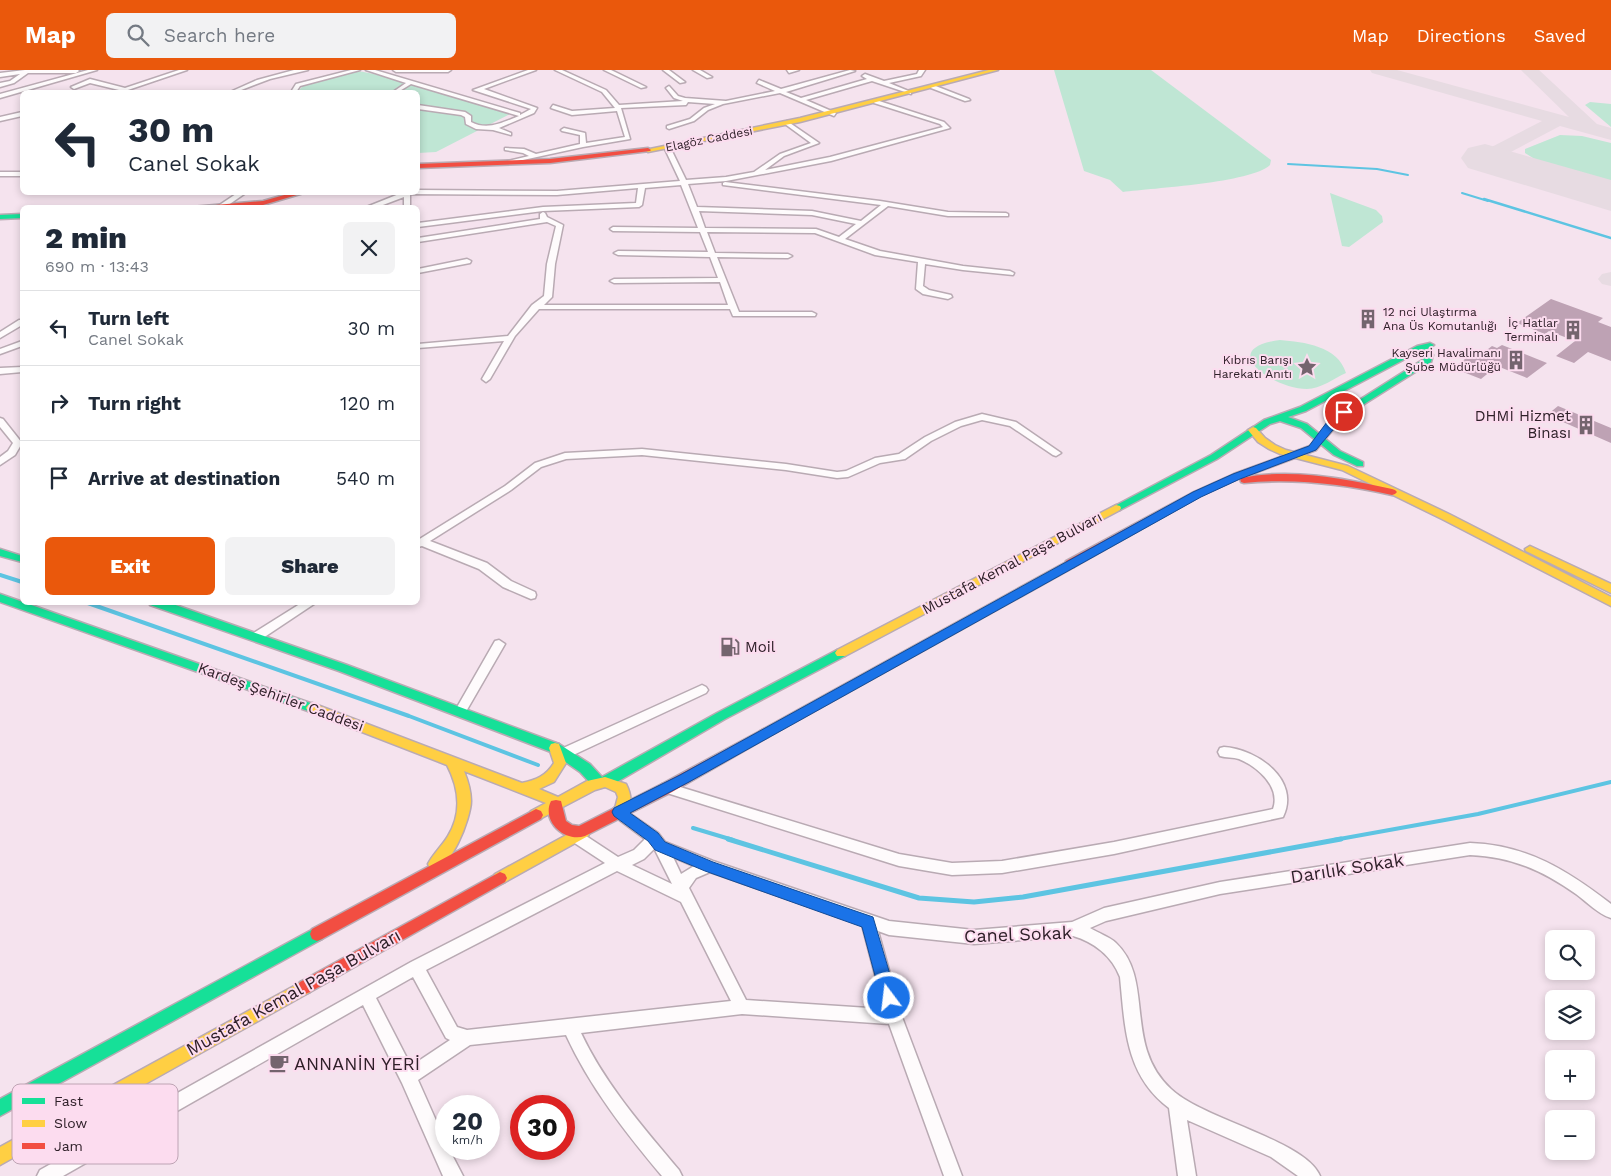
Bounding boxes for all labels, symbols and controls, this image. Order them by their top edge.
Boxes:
search box [106,13,456,58]
text: Map [25,21,76,49]
icon: search [124,21,152,49]
text: Search here [164,24,275,47]
text: Map [1352,25,1389,46]
text: Directions [1417,25,1506,46]
text: Saved [1534,25,1586,46]
text: 30 m [128,109,214,151]
icon: left [45,110,110,175]
street label: Elagöz Caddesi [664,124,754,154]
text: Canel Sokak [128,151,260,176]
text: 2 min [45,220,127,255]
button: close [343,222,395,274]
text: 690 m · 13:43 [45,257,149,276]
place label: 12 nci Ulaştırma Ana Üs Komutanlığı [1383,305,1497,333]
text: Turn left [88,307,169,330]
building icon: 12 nci Ulaştırma Ana Üs Komutanlığı [1357,308,1379,330]
icon: left [45,314,73,342]
place label: İç Hatlar Terminalı [1505,316,1558,344]
text: 30 m [348,317,395,340]
building icon: İç Hatlar Terminalı [1562,319,1584,341]
text: Canel Sokak [88,330,184,349]
place label: Kayseri Havalimanı Şube Müdürlüğü [1391,346,1501,374]
building icon: Kayseri Havalimanı Şube Müdürlüğü [1505,349,1527,371]
place label: Kıbrıs Barışı Harekatı Anıtı [1213,353,1292,381]
place icon: Kıbrıs Barışı Harekatı Anıtı [1296,356,1318,378]
icon: right [45,389,73,417]
pin [1323,391,1365,433]
text: Turn right [88,392,181,415]
text: 120 m [340,392,395,415]
icon: arrive [1330,398,1358,426]
place label: DHMİ Hizmet Binası [1475,407,1572,442]
building icon: DHMİ Hizmet Binası [1575,414,1597,436]
icon: arrive [45,464,73,492]
text: Arrive at destination [88,467,280,490]
text: 540 m [336,467,395,490]
street label: Mustafa Kemal Paşa Bulvarı [919,508,1105,618]
button: Exit [45,537,215,595]
button: Share [225,537,395,595]
fuel station icon: Moil [719,636,741,658]
place label: Moil [745,638,776,656]
street label: Kardeş Şehirler Caddesi [196,659,366,735]
street label: Darılık Sokak [1289,849,1405,887]
street label: Canel Sokak [964,922,1072,946]
street label: Mustafa Kemal Paşa Bulvarı [182,924,404,1060]
map controls [1545,930,1595,1160]
button: search [1545,930,1595,980]
position arrow [862,971,914,1023]
button: layers [1545,990,1595,1040]
button: + [1545,1050,1595,1100]
cafe icon: ANNANİN YERİ [268,1052,290,1074]
place label: ANNANİN YERİ [294,1053,420,1074]
legend [12,1084,178,1164]
text: Fast [54,1093,83,1109]
speed limit sign: 30 [510,1095,575,1160]
text: 20 [452,1107,483,1136]
button: − [1545,1110,1595,1160]
text: Slow [54,1115,87,1131]
text: km/h [452,1133,483,1147]
text: Jam [54,1138,83,1154]

